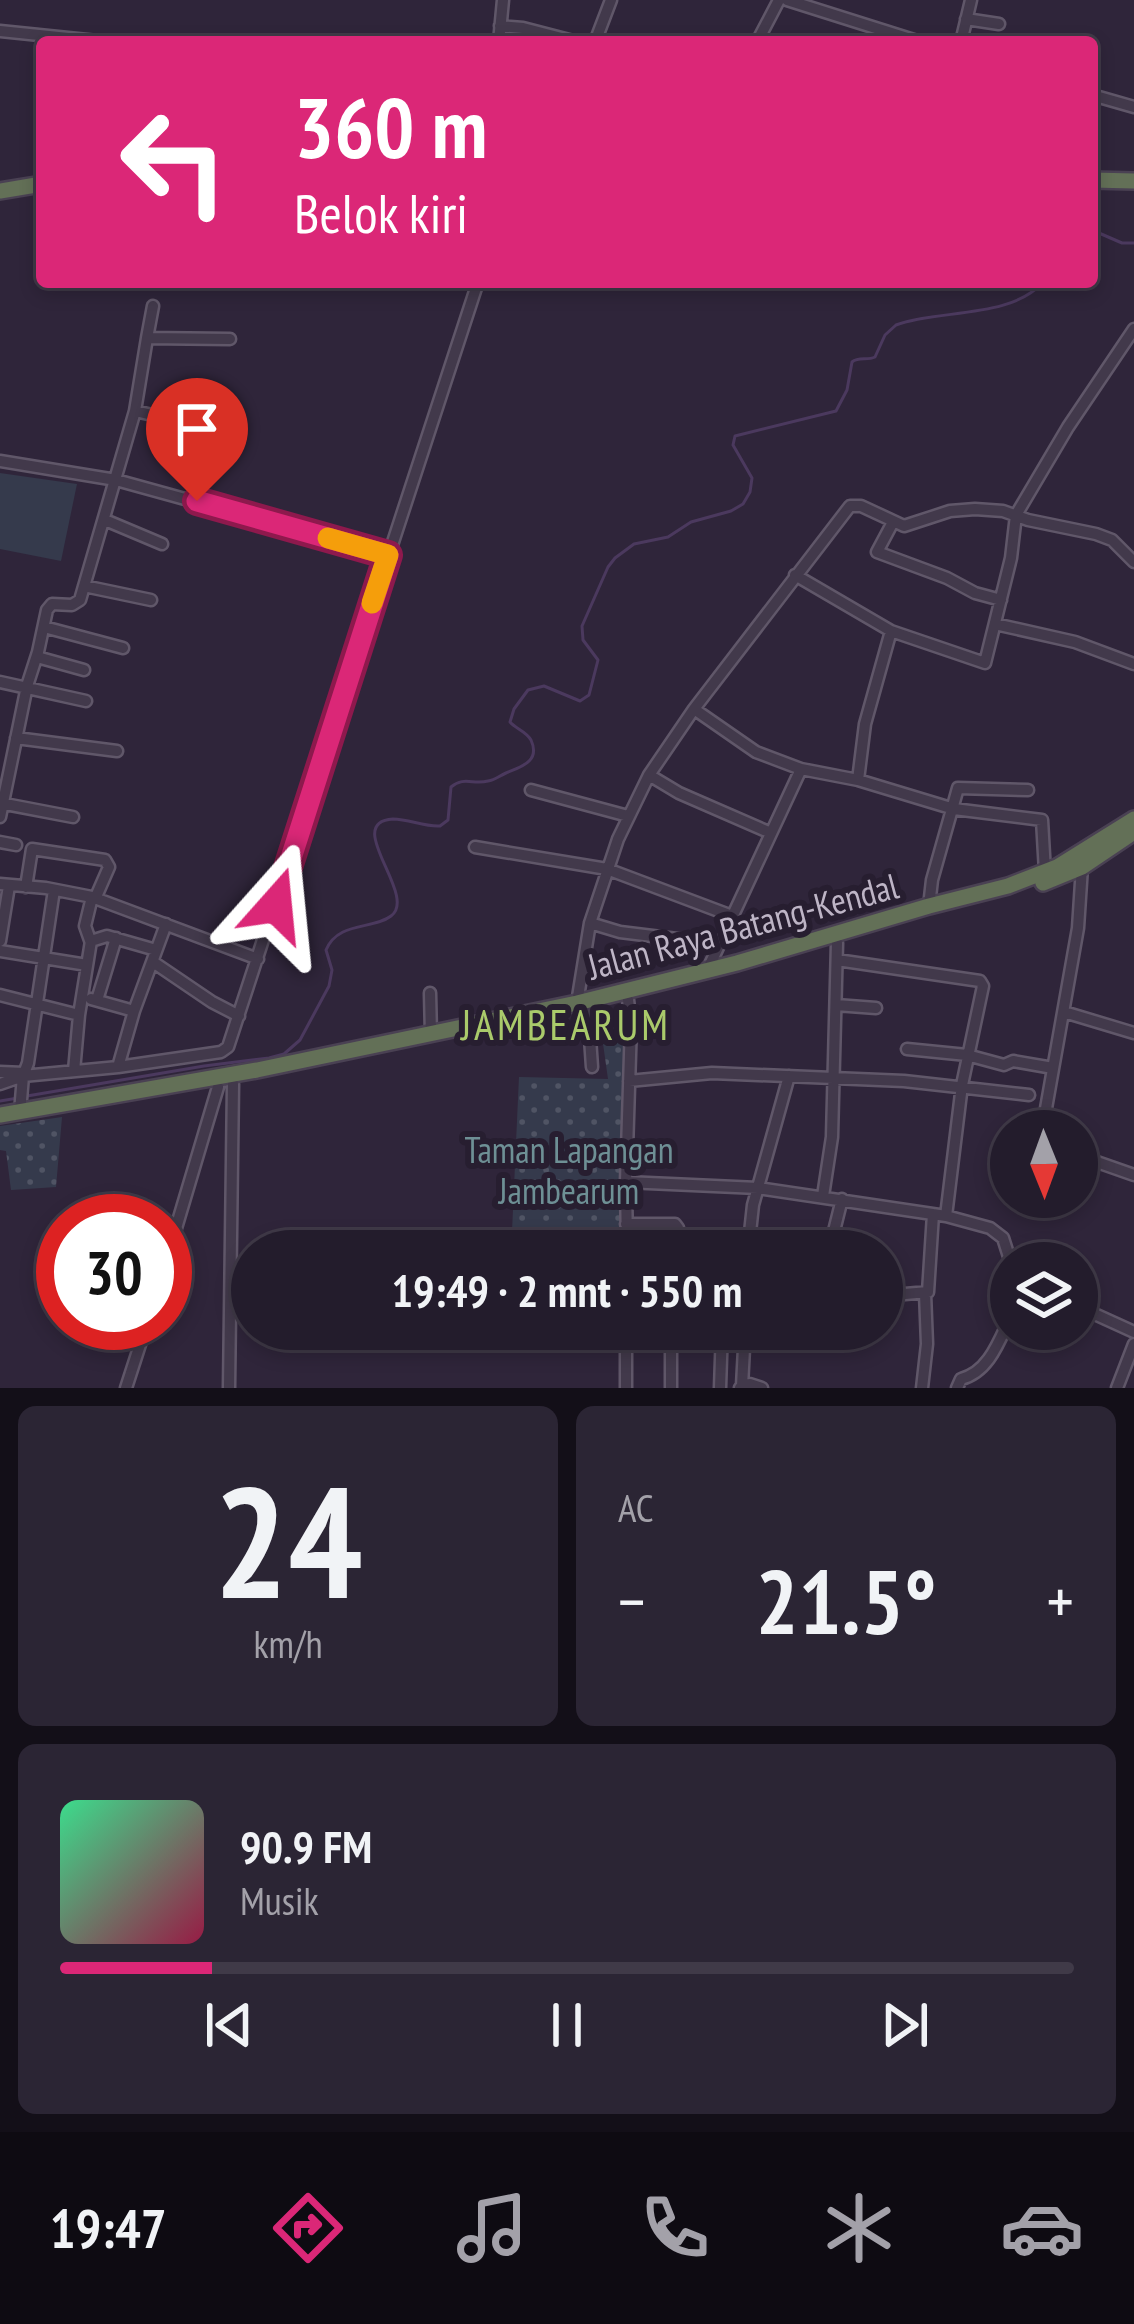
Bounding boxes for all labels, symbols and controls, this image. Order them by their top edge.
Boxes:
text: 360 m [294,72,487,181]
icon: left [96,84,252,240]
text: Belok kiri [294,178,468,248]
pin [146,378,248,501]
icon: arrive [164,396,230,462]
position arrow [213,842,339,968]
street label: Jalan Raya Batang-Kendal [582,861,904,990]
district label: JAMBEARUM [459,997,671,1052]
north arrow [990,1110,1098,1218]
map controls [990,1110,1098,1350]
park label: Taman Lapangan Jambearum [464,1126,674,1214]
speed limit sign: 30 [36,1194,192,1350]
button: layers [990,1242,1098,1350]
text: 19:49 · 2 mnt · 550 m [392,1261,742,1319]
text: 24 [213,1439,363,1641]
text: AC [618,1482,654,1533]
text: 21.5° [756,1542,936,1659]
text: − [618,1558,645,1643]
text: + [1047,1558,1074,1643]
text: km/h [253,1618,323,1669]
text: 90.9 FM [240,1817,372,1875]
text: Musik [240,1875,319,1926]
icon: previous [196,1992,262,2058]
icon: pause [534,1992,600,2058]
icon: next [872,1992,938,2058]
icon: directions [266,2186,350,2270]
icon: music [450,2186,534,2270]
icon: phone [633,2186,717,2270]
icon: climate [817,2186,901,2270]
icon: car [1000,2186,1084,2270]
text: 19:47 [50,2193,167,2263]

